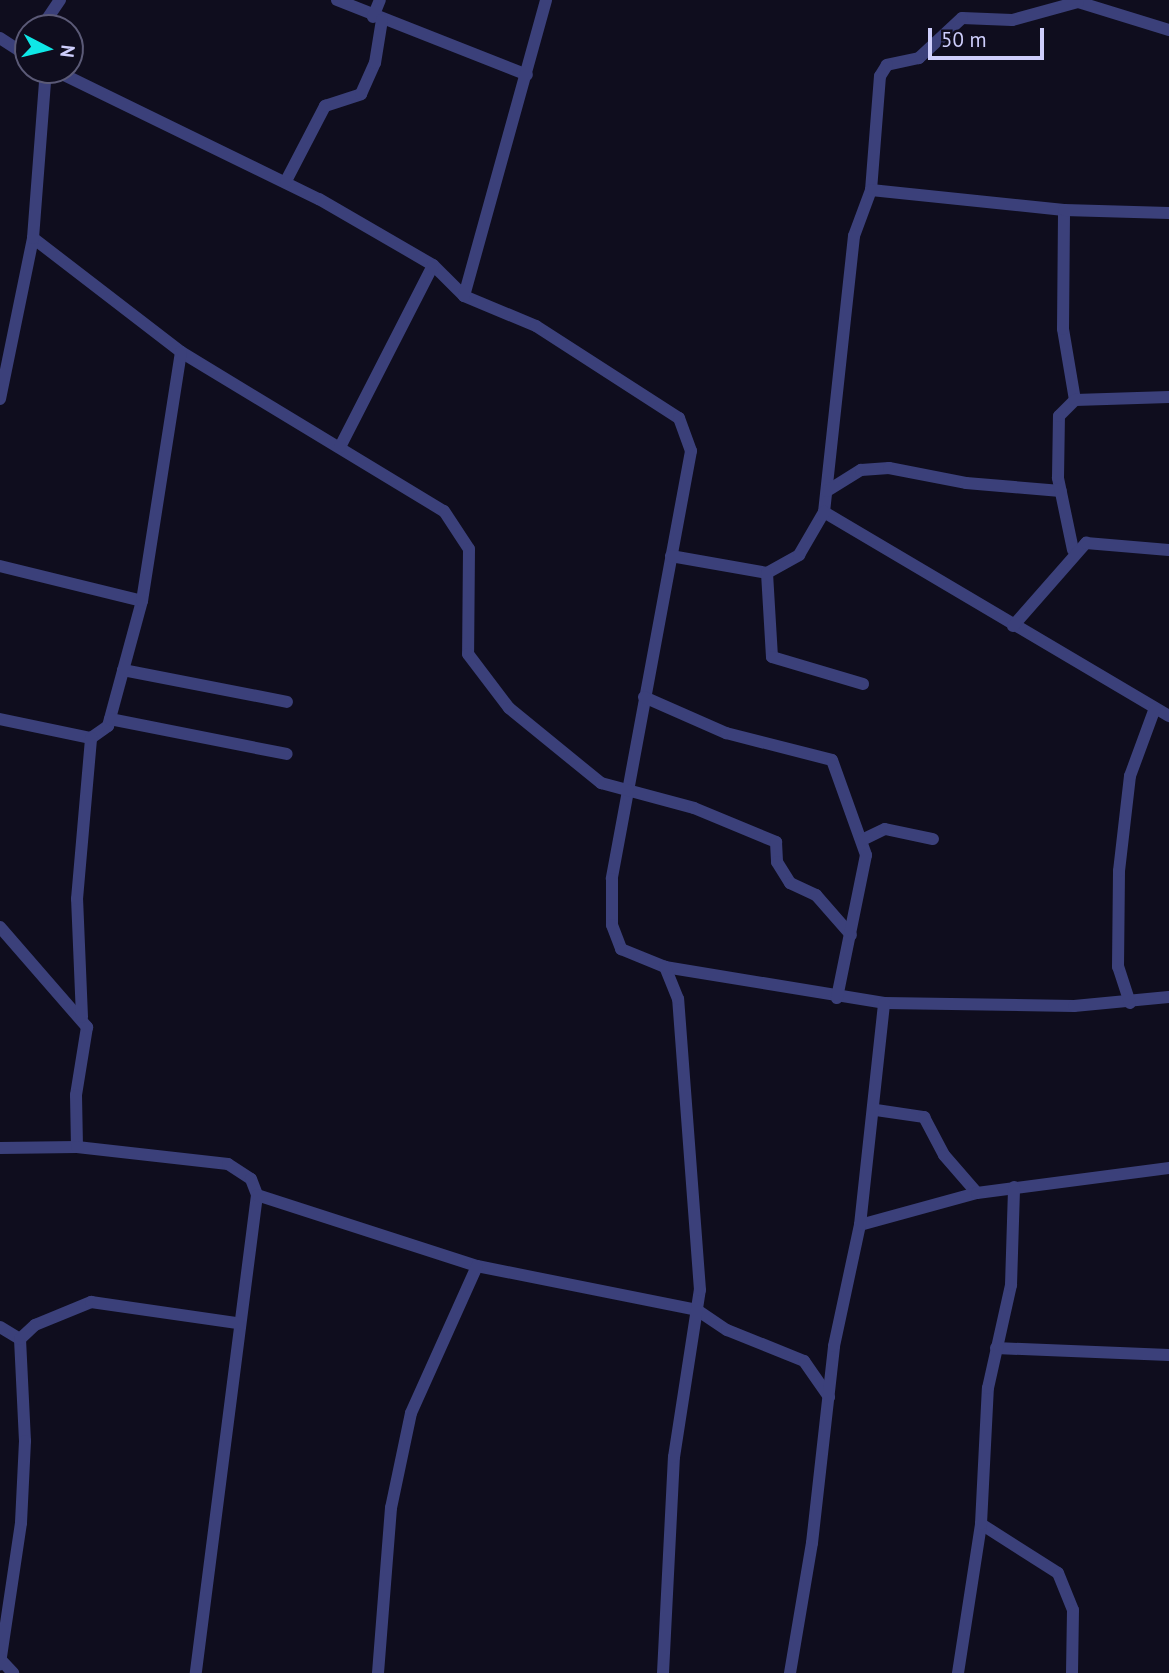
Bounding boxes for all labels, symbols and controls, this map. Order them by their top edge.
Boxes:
north arrow [14,14,84,84]
scale bar [931,14,1046,58]
text: 50 m [941,26,987,53]
text: N [55,44,81,59]

